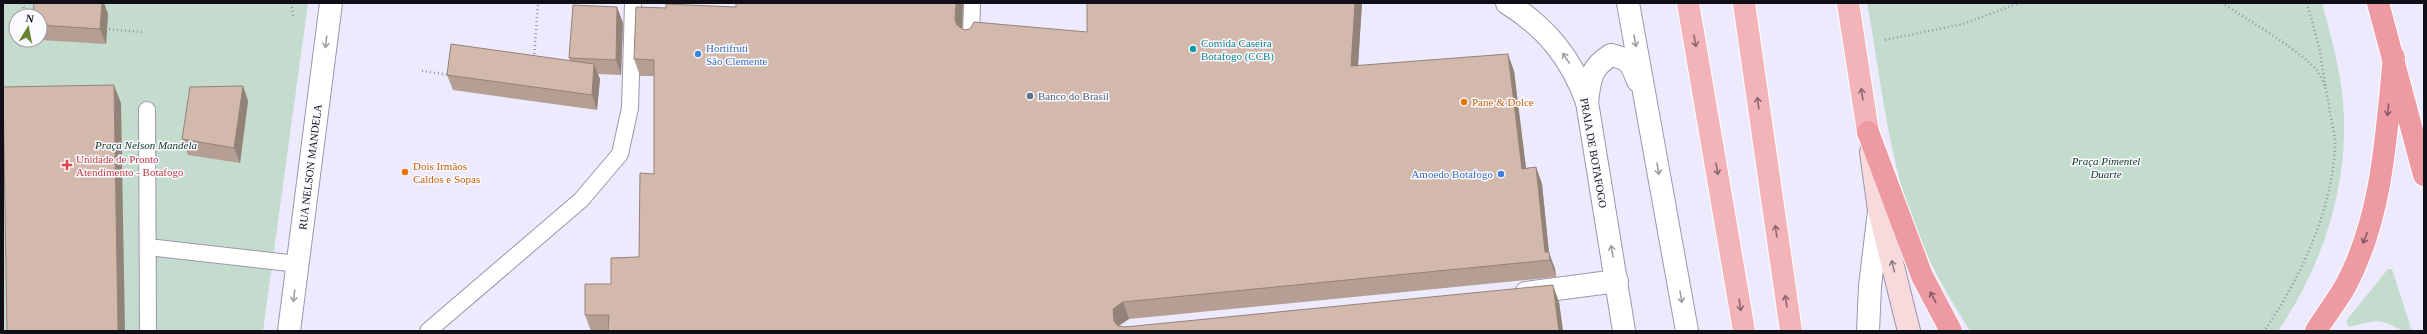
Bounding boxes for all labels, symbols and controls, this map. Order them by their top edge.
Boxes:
north arrow [8,8,48,48]
text: N [25,12,35,25]
one-way arrow [322,35,330,48]
one-way arrow [1631,35,1639,48]
one-way arrow [1691,35,1699,48]
place label: Comida Caseira Botafogo (CCB) [1201,37,1274,63]
place label: Hortifruti São Clemente [706,42,768,67]
marker: Comida Caseira Botafogo (CCB) [1188,44,1198,54]
marker: Hortifruti São Clemente [693,49,703,59]
one-way arrow [1562,53,1570,64]
one-way arrow [1858,88,1866,101]
place label: Banco do Brasil [1038,90,1109,102]
marker: Banco do Brasil [1025,91,1035,101]
place label: Pane & Dolce [1472,96,1534,108]
marker: Pane & Dolce [1459,97,1469,107]
street label: PRAIA DE BOTAFOGO [1578,97,1610,209]
one-way arrow [1754,97,1762,110]
street label: RUA NELSON MANDELA [296,103,324,231]
one-way arrow [2385,103,2392,116]
park label: Praça Nelson Mandela [94,139,198,151]
place label: Unidade de Pronto Atendimento - Botafogo [76,153,184,178]
park label: Praça Pimentel Duarte [2071,155,2140,180]
marker: Unidade de Pronto Atendimento - Botafogo [61,159,73,171]
place label: Dois Irmãos Caldos e Sopas [413,160,480,185]
one-way arrow [1654,162,1662,175]
one-way arrow [1713,163,1721,176]
marker: Dois Irmãos Caldos e Sopas [400,167,410,177]
place label: Amoedo Botafogo [1411,168,1493,180]
marker: Amoedo Botafogo [1496,169,1506,179]
one-way arrow [1772,225,1780,238]
one-way arrow [2361,231,2368,243]
one-way arrow [1608,245,1616,258]
one-way arrow [1888,260,1896,273]
one-way arrow [290,289,298,302]
one-way arrow [1678,290,1686,303]
one-way arrow [1928,291,1936,303]
one-way arrow [1782,294,1790,307]
one-way arrow [1736,299,1744,312]

